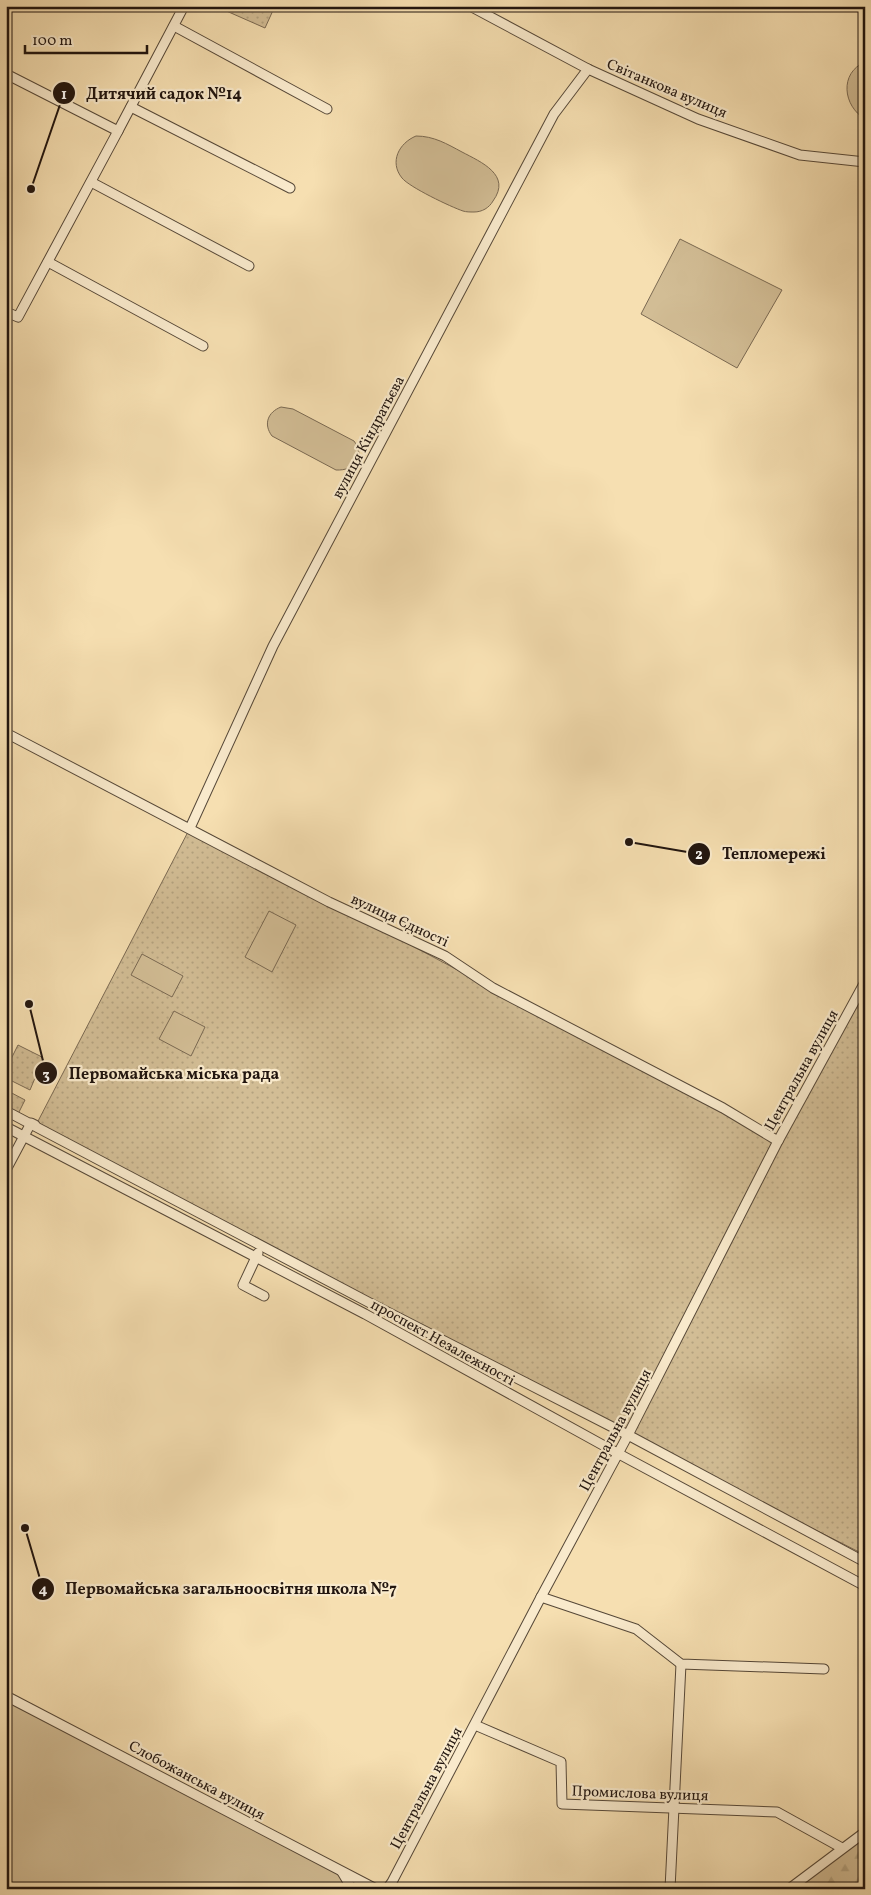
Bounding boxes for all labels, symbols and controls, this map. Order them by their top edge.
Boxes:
scale bar [25,22,148,54]
text: 100 m [32,31,72,52]
street label: Світанкова вулиця [603,55,730,124]
callout: Дитячий садок №14 [51,78,253,109]
text: Дитячий садок №14 [86,84,242,106]
text: 1 [61,85,67,106]
street label: вулиця Кіндратьєва [328,372,411,503]
callout: Тепломережі [687,838,836,869]
text: Тепломережі [722,844,826,866]
text: 2 [695,845,703,866]
street label: вулиця Єдності [347,889,452,953]
street label: Центральна вулиця [760,1006,844,1135]
callout: Первомайська мiська рада [34,1058,289,1089]
text: Первомайська мiська рада [69,1064,280,1086]
text: 3 [42,1065,50,1086]
street label: проспект Незалежності [366,1295,518,1392]
street label: Центральна вулиця [575,1366,658,1496]
callout: Первомайська загальноосвітня школа №7 [30,1573,407,1604]
text: Первомайська загальноосвітня школа №7 [65,1579,397,1601]
text: 4 [38,1580,48,1601]
street label: Центральна вулиця [386,1724,469,1854]
street label: Слобожанська вулиця [124,1736,268,1826]
street label: Промислова вулиця [571,1782,709,1807]

